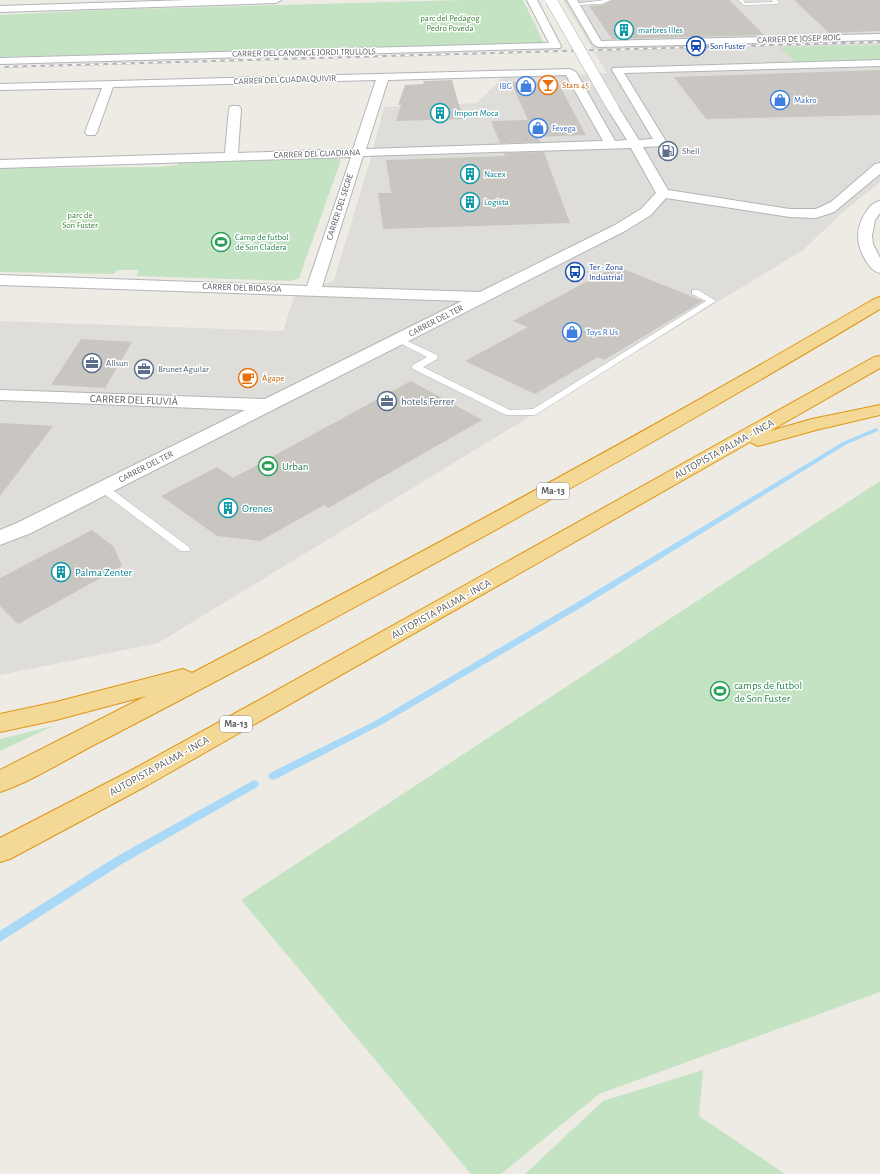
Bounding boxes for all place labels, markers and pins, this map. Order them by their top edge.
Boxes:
building icon: marbres Illes [613,19,635,41]
place label: marbres Illes [638,26,683,35]
station icon: Son Fuster [685,35,707,57]
place label: Son Fuster [710,42,746,51]
bar icon: Stars 45 [537,74,559,96]
shop icon: IBG [515,75,537,97]
place label: Stars 45 [562,81,589,90]
place label: IBG [499,82,512,91]
shop icon: Makro [769,89,791,111]
place label: Makro [794,96,817,105]
building icon: Import Moca [429,102,451,124]
place label: Import Moca [454,109,499,118]
shop icon: Fevega [527,117,549,139]
place label: Fevega [552,124,576,133]
fuel station icon: Shell [657,140,679,162]
place label: Shell [682,147,699,156]
building icon: Nacex [459,163,481,185]
place label: Nacex [484,170,506,179]
building icon: Logista [459,191,481,213]
place label: Logista [484,198,509,207]
sports icon: Camp de futbol de Son Cladera [210,231,232,253]
place label: Camp de futbol de Son Cladera [235,233,289,252]
bus stop icon: Ter - Zona Industrial [564,261,586,283]
place label: Ter - Zona Industrial [589,263,623,282]
shop icon: Toys R Us [561,321,583,343]
place label: Toys R Us [586,328,618,337]
office icon: Allsun [81,352,103,374]
office icon: Brunet Aguilar [133,358,155,380]
place label: Allsun [106,359,128,368]
place label: Brunet Aguilar [158,365,209,374]
cafe icon: Ágape [237,367,259,389]
place label: Ágape [262,373,284,383]
office icon: hotels Ferrer [376,390,398,412]
place label: hotels Ferrer [401,396,455,407]
sports icon: Urban [257,455,279,477]
place label: Urban [282,461,309,472]
building icon: Orenes [217,497,239,519]
place label: Orenes [242,503,272,514]
building icon: Palma Zenter [50,561,72,583]
place label: Palma Zenter [75,567,133,578]
sports icon: camps de futbol de Son Fuster [709,680,731,702]
place label: camps de futbol de Son Fuster [734,680,802,704]

